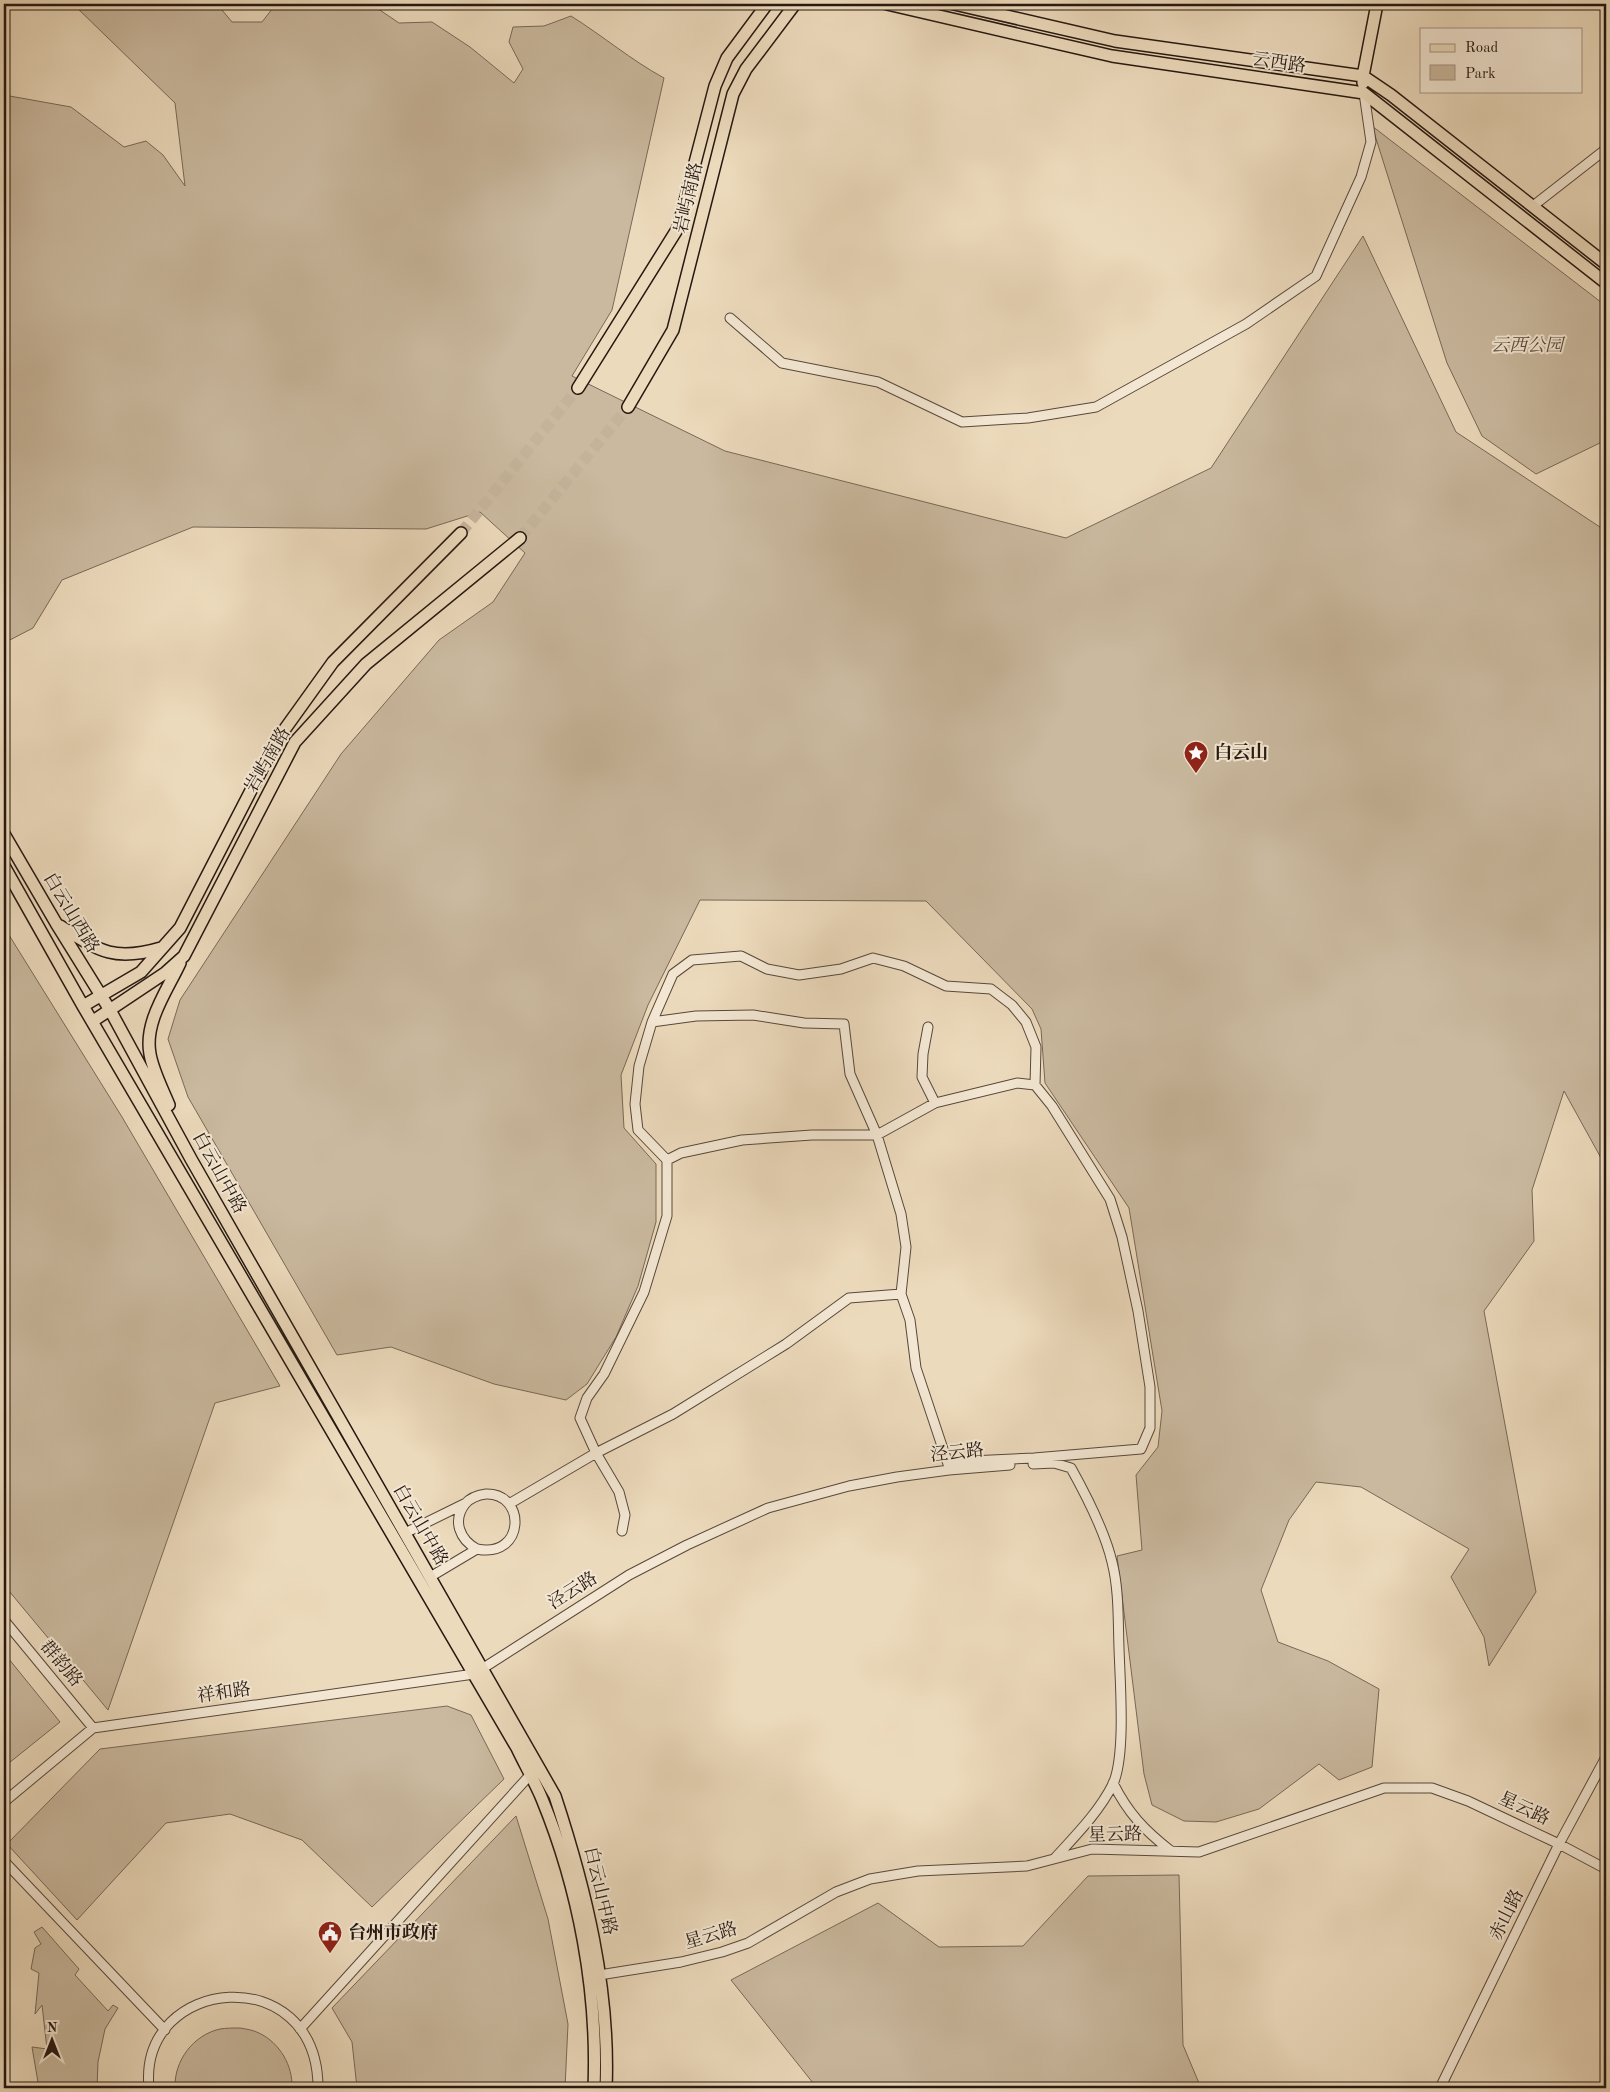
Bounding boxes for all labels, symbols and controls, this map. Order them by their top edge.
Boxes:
legend [1420,28,1582,92]
text: Road [1465,41,1499,56]
street label: 云西路 [1251,48,1307,76]
text: Park [1465,67,1496,82]
street label: 岩屿南路 [670,160,706,235]
park label: 云西公园 [1491,336,1566,355]
street label: 岩屿南路 [240,723,294,796]
place icon: 白云山 [1183,740,1209,774]
place label: 白云山 [1214,742,1268,762]
street label: 白云山西路 [40,869,104,956]
street label: 白云山中路 [189,1128,250,1217]
street label: 泾云路 [929,1439,985,1465]
street label: 白云山中路 [390,1481,452,1568]
street label: 泾云路 [544,1567,601,1613]
street label: 群韵路 [37,1636,87,1690]
street label: 祥和路 [196,1678,252,1706]
street label: 星云路 [1496,1788,1553,1829]
street label: 星云路 [1088,1824,1142,1844]
street label: 白云山中路 [581,1845,621,1937]
street label: 赤山路 [1485,1886,1527,1943]
street label: 星云路 [682,1918,739,1952]
public building icon: 台州市政府 [317,1920,343,1954]
place label: 台州市政府 [348,1922,438,1942]
north arrow [28,2014,78,2064]
text: N [47,2021,58,2035]

